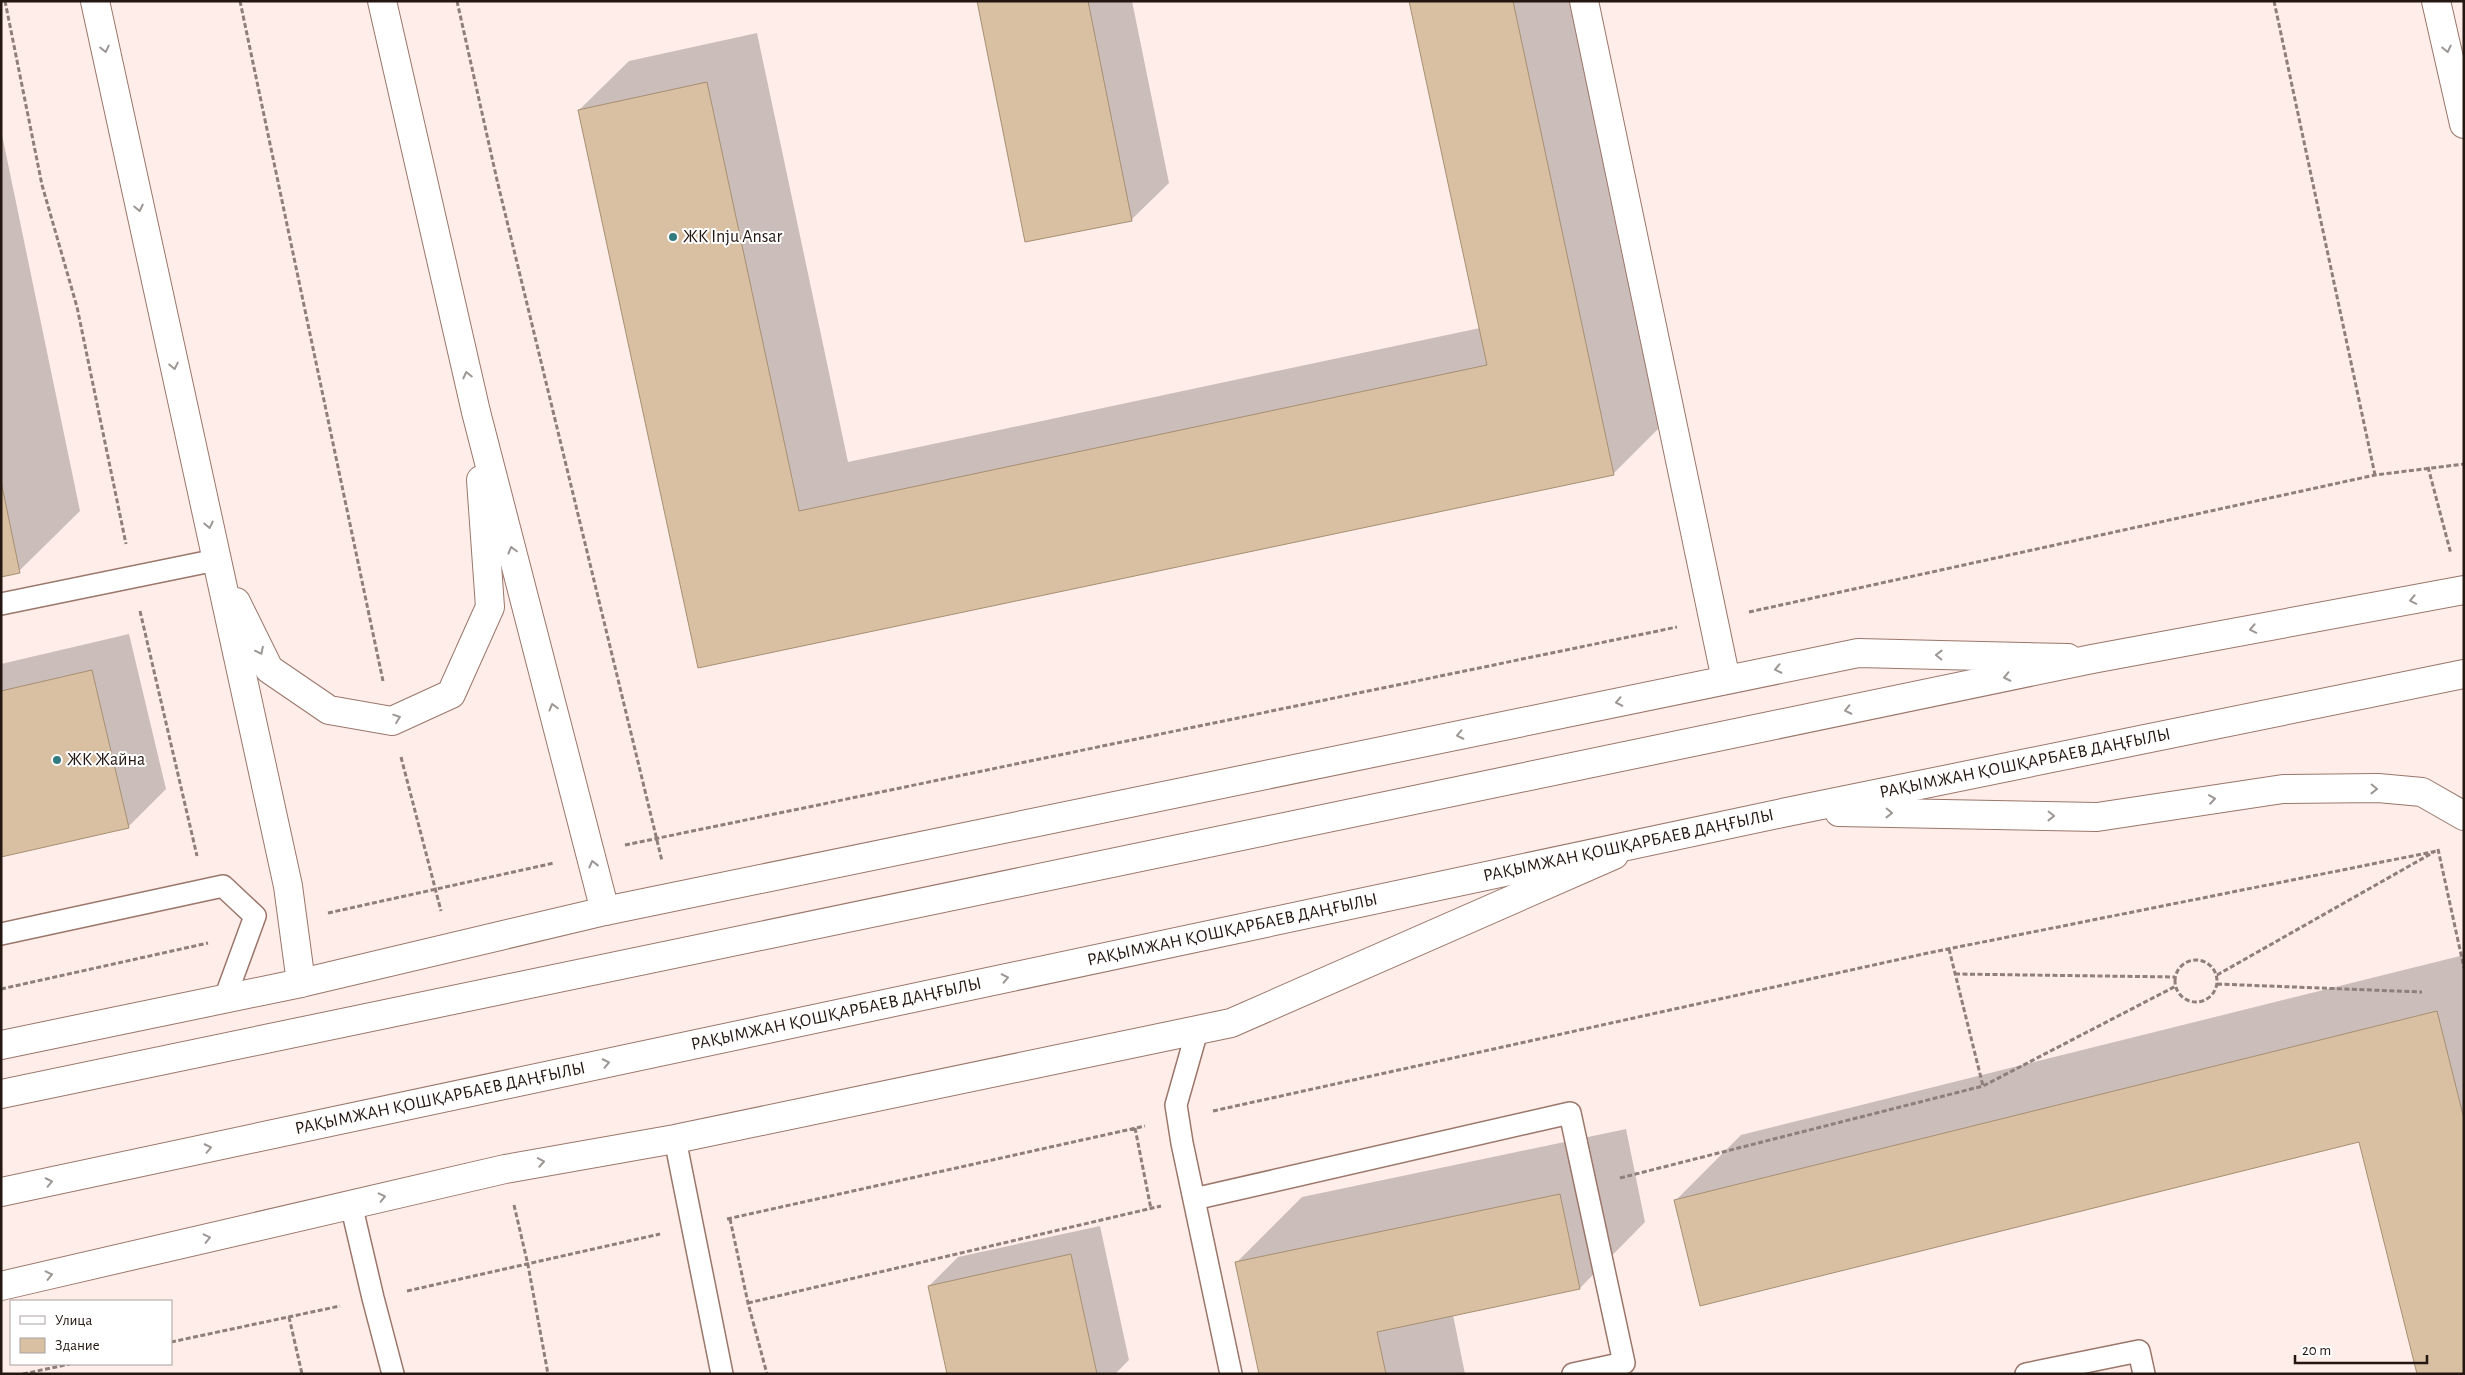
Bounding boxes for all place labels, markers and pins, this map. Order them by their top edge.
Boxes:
place label: ЖК Inju Ansar [683,228,782,246]
marker: ЖК Inju Ansar [667,231,679,243]
place label: ЖК Жайна [67,751,145,769]
marker: ЖК Жайна [51,754,63,766]

